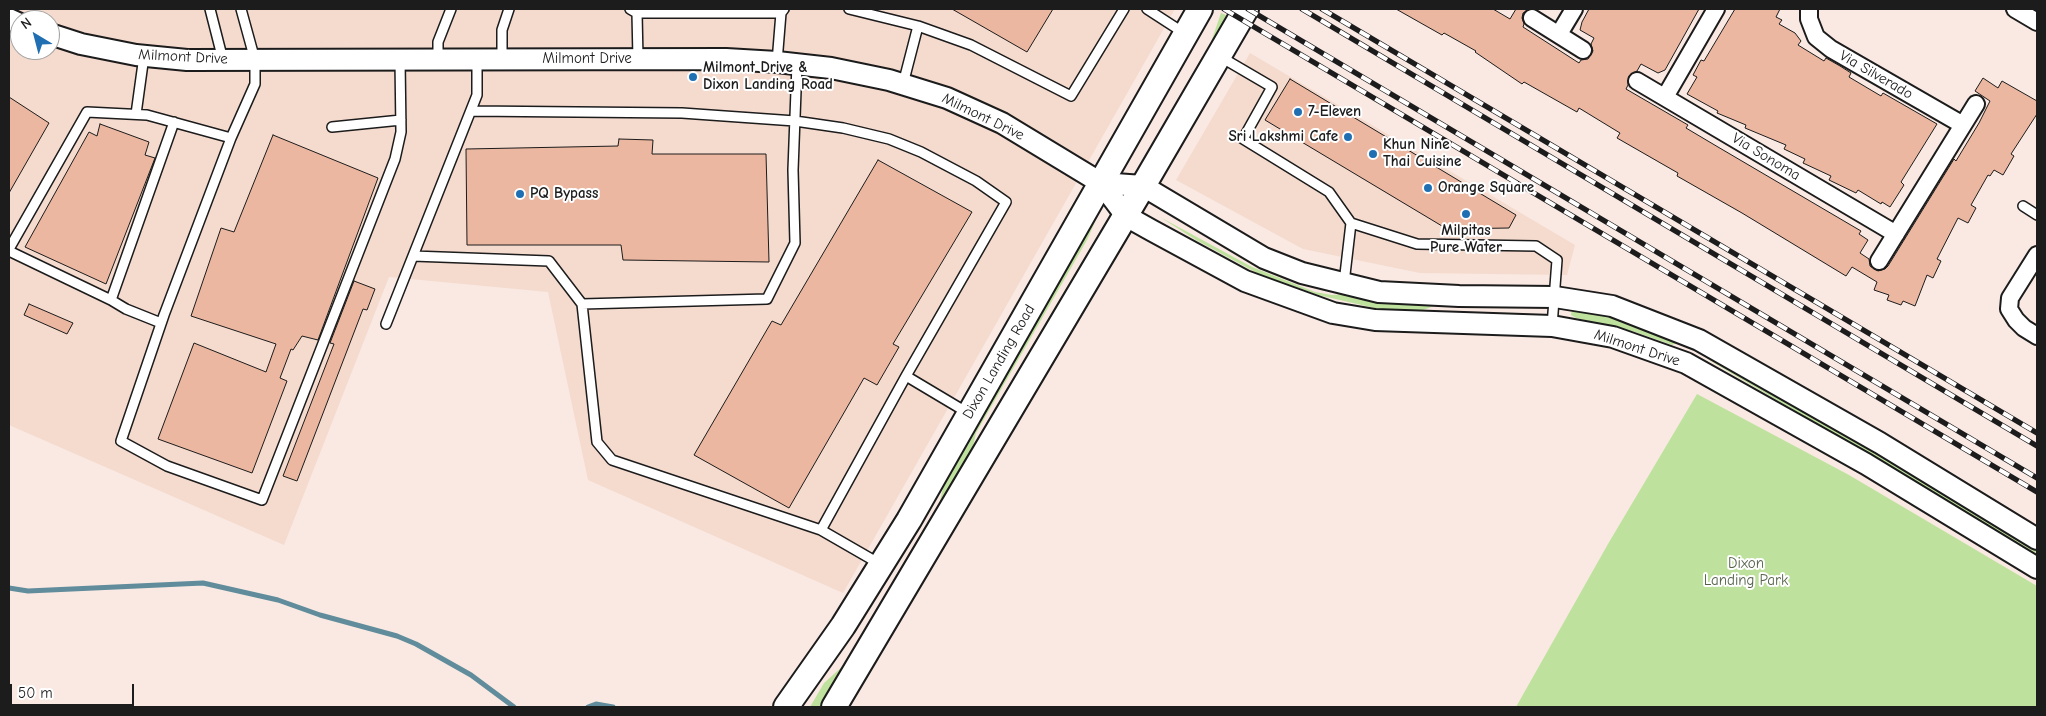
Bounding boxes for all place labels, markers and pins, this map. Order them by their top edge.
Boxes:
place label: Milmont Drive & Dixon Landing Road [703,59,833,94]
marker: Milmont Drive & Dixon Landing Road [687,71,699,83]
place label: 7-Eleven [1308,103,1361,121]
marker: 7-Eleven [1292,106,1304,118]
place label: Sri Lakshmi Cafe [1228,128,1338,146]
marker: Sri Lakshmi Cafe [1342,131,1354,143]
place label: Khun Nine Thai Cuisine [1383,136,1461,171]
marker: Khun Nine Thai Cuisine [1367,148,1379,160]
place label: Orange Square [1438,179,1534,197]
marker: Orange Square [1422,182,1434,194]
place label: PQ Bypass [530,185,598,203]
marker: PQ Bypass [514,188,526,200]
marker: Milpitas Pure Water [1460,208,1472,220]
place label: Milpitas Pure Water [1430,222,1502,257]

